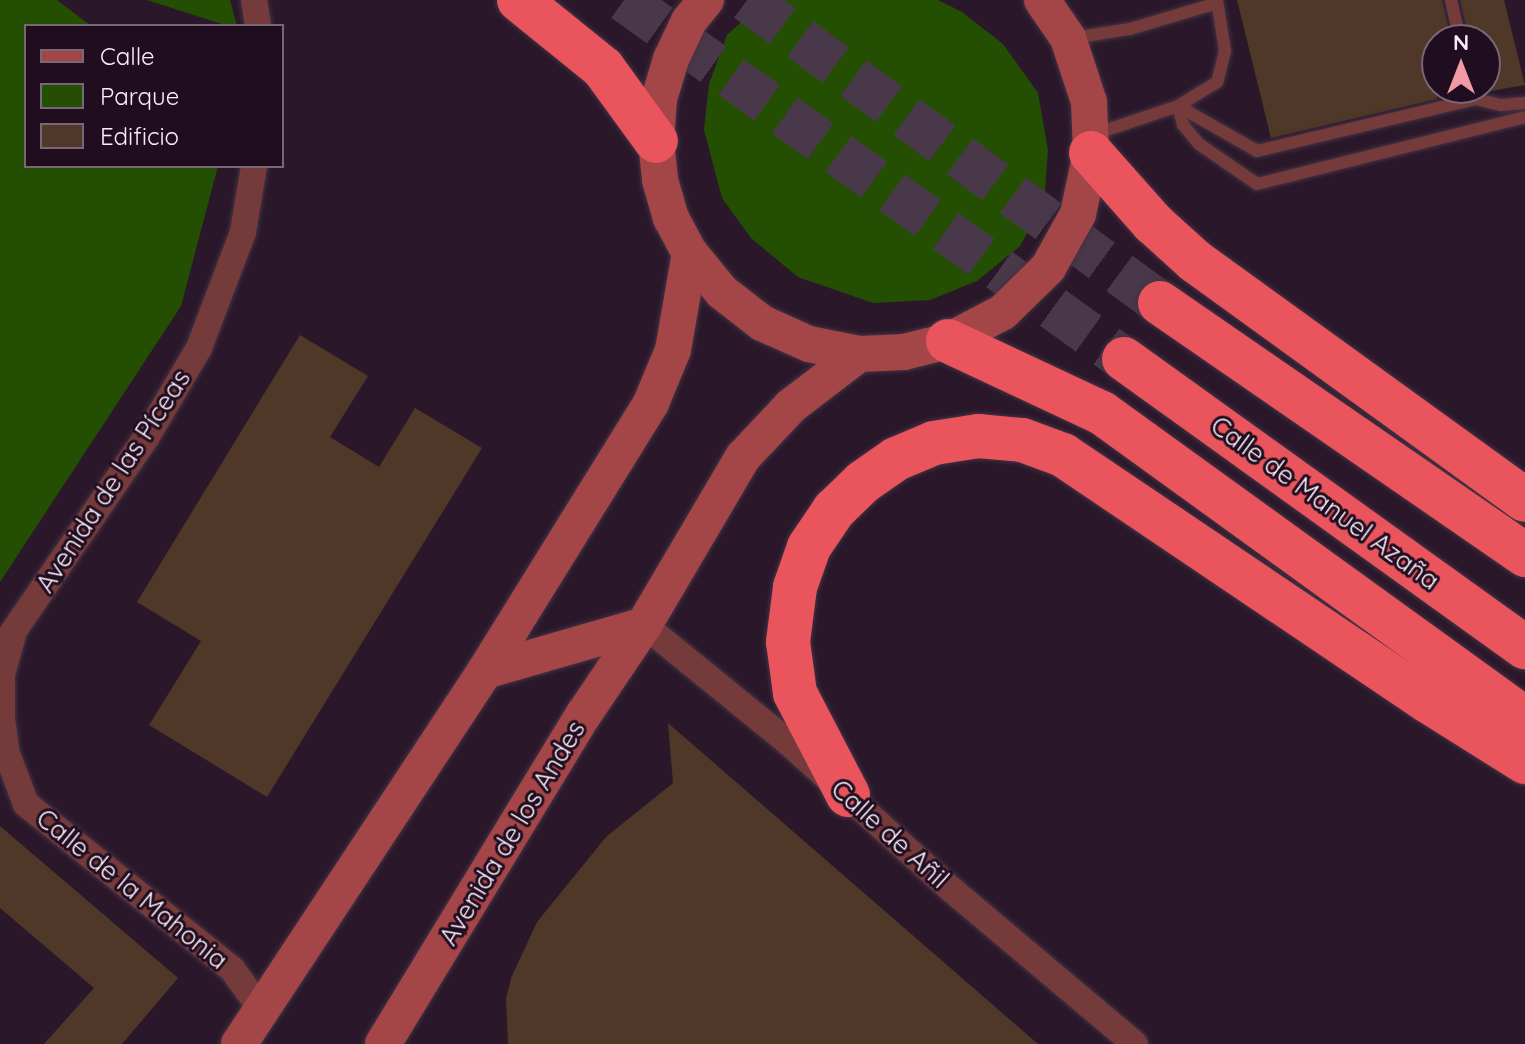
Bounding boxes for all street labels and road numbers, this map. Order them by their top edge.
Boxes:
street label: Avenida de las Píceas [29,364,197,598]
street label: Calle de Manuel Azaña [1205,410,1445,596]
street label: Avenida de los Andes [433,715,591,951]
street label: Calle de Añil [825,773,955,895]
street label: Calle de la Mahonia [30,802,234,976]

